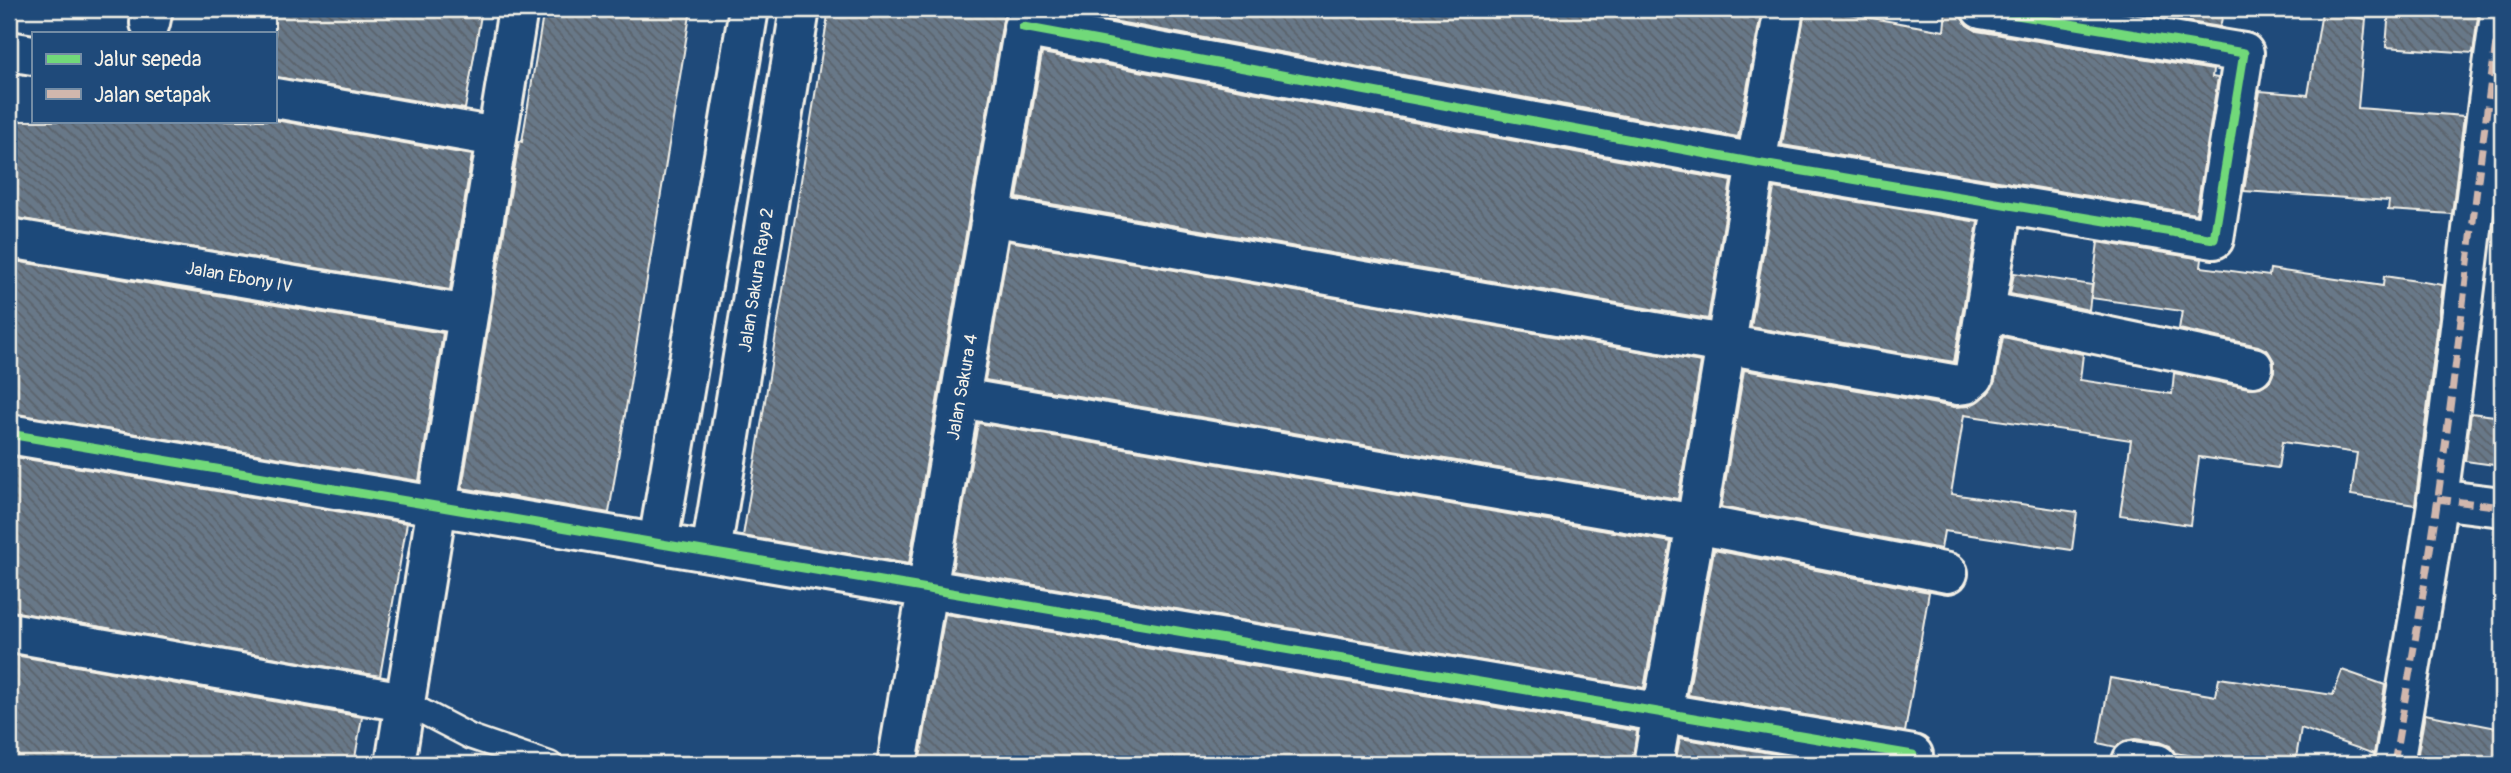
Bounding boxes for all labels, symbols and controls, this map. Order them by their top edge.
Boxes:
legend [32,32,276,122]
text: Jalur sepeda [94,46,202,73]
text: Jalan setapak [94,82,211,109]
street label: Jalan Sakura Raya 2 [734,206,779,354]
street label: Jalan Ebony IV [184,257,294,298]
street label: Jalan Sakura 4 [942,331,983,442]

